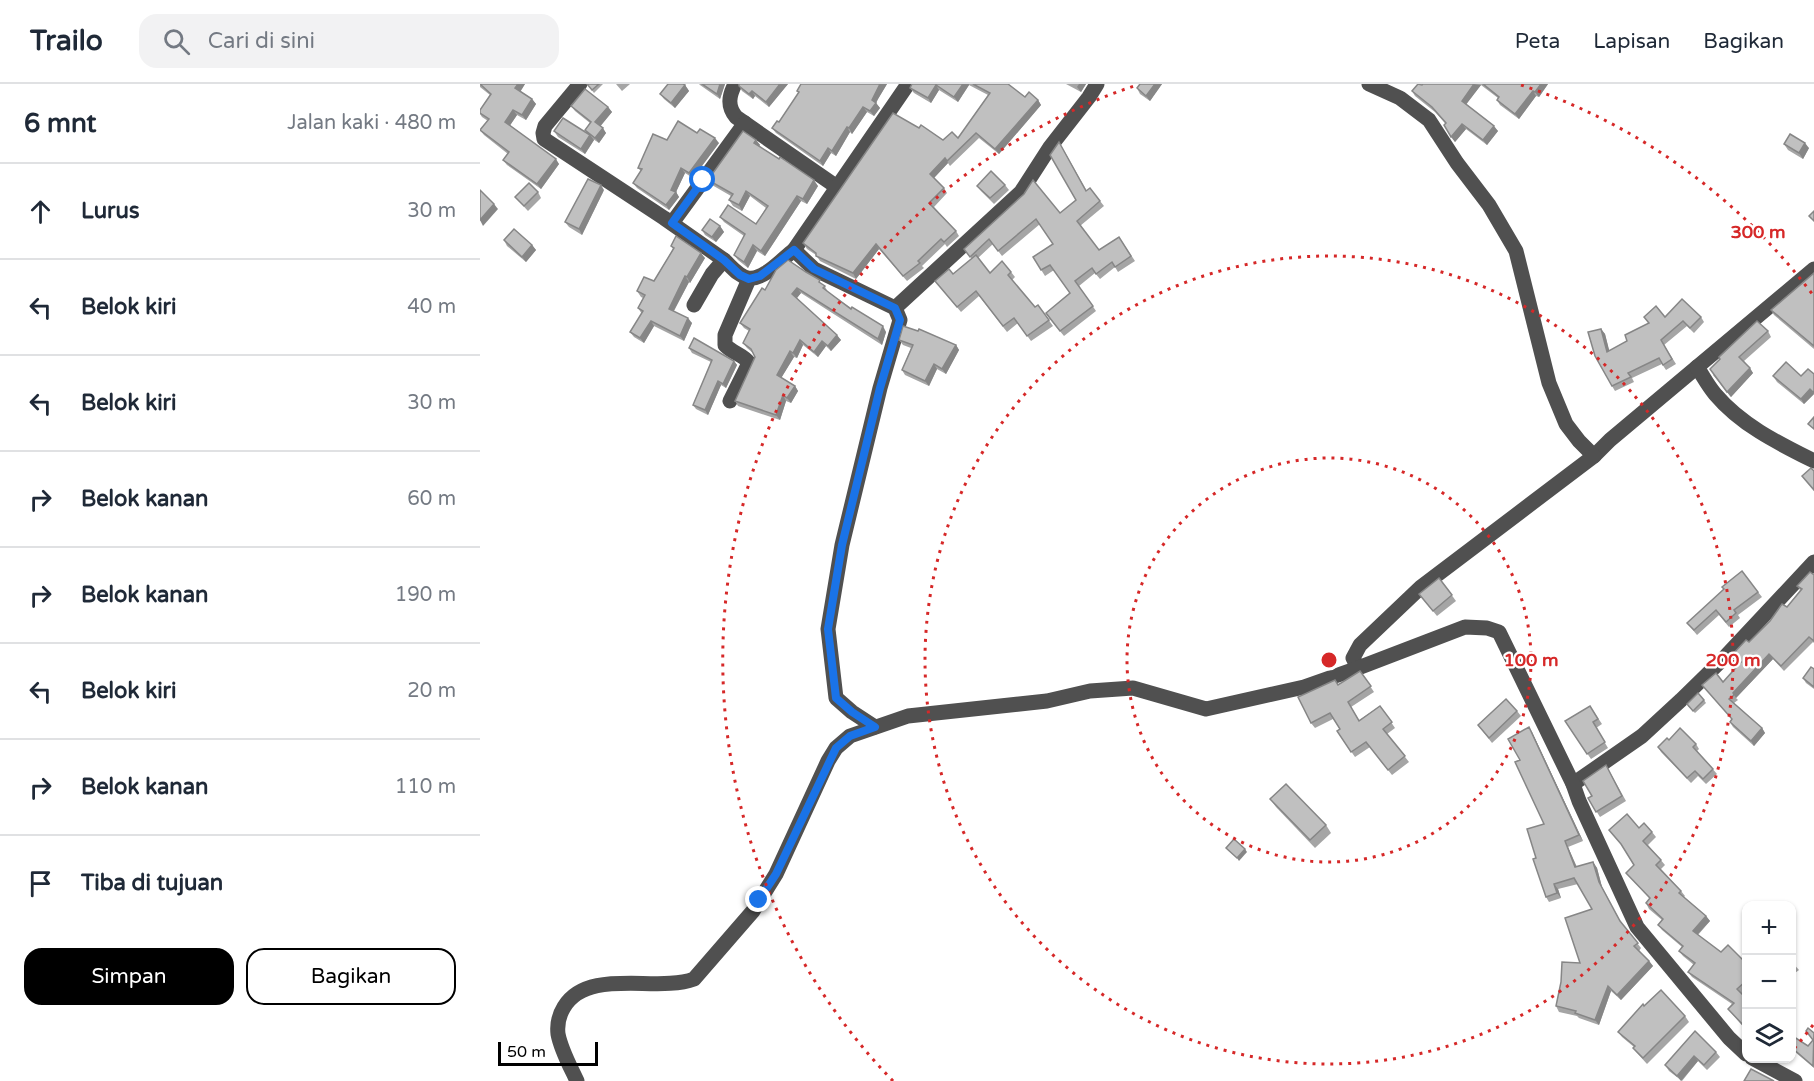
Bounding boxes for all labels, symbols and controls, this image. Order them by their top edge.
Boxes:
search box [139,14,559,68]
text: Trailo [30,24,103,58]
icon: search [160,25,193,58]
text: Cari di sini [208,28,315,54]
text: Peta [1515,29,1560,54]
text: Lapisan [1593,29,1670,54]
text: Bagikan [1703,29,1784,54]
text: 6 mnt [24,108,96,139]
text: Jalan kaki · 480 m [287,111,456,135]
route start [689,166,715,192]
icon: ahead [24,195,57,228]
text: Lurus [81,198,139,224]
text: 30 m [407,199,456,223]
text: 300 m [1730,221,1786,243]
icon: left [24,291,57,324]
text: Belok kiri [81,294,177,320]
text: 40 m [407,295,456,319]
icon: left [24,387,57,420]
text: Belok kiri [81,390,177,416]
text: 30 m [407,391,456,415]
icon: right [24,483,57,516]
text: Belok kanan [81,486,208,512]
text: 60 m [407,487,456,511]
icon: right [24,579,57,612]
text: Belok kanan [81,582,208,608]
text: 190 m [395,583,456,607]
text: 100 m [1503,649,1559,671]
text: 200 m [1705,649,1761,671]
centre of rings [1319,650,1339,670]
icon: left [24,675,57,708]
text: Belok kiri [81,678,177,704]
text: 20 m [407,679,456,703]
icon: right [24,771,57,804]
text: Belok kanan [81,774,208,800]
text: 110 m [395,775,456,799]
icon: arrive [24,867,57,900]
text: Tiba di tujuan [81,870,223,896]
route end [745,886,771,912]
map controls [1742,901,1796,1063]
button: + [1742,901,1796,955]
button: Simpan [24,948,234,1005]
button: Bagikan [246,948,456,1005]
button: − [1742,955,1796,1009]
button: layers [1742,1009,1796,1063]
scale bar [498,1039,598,1066]
text: 50 m [507,1042,546,1062]

